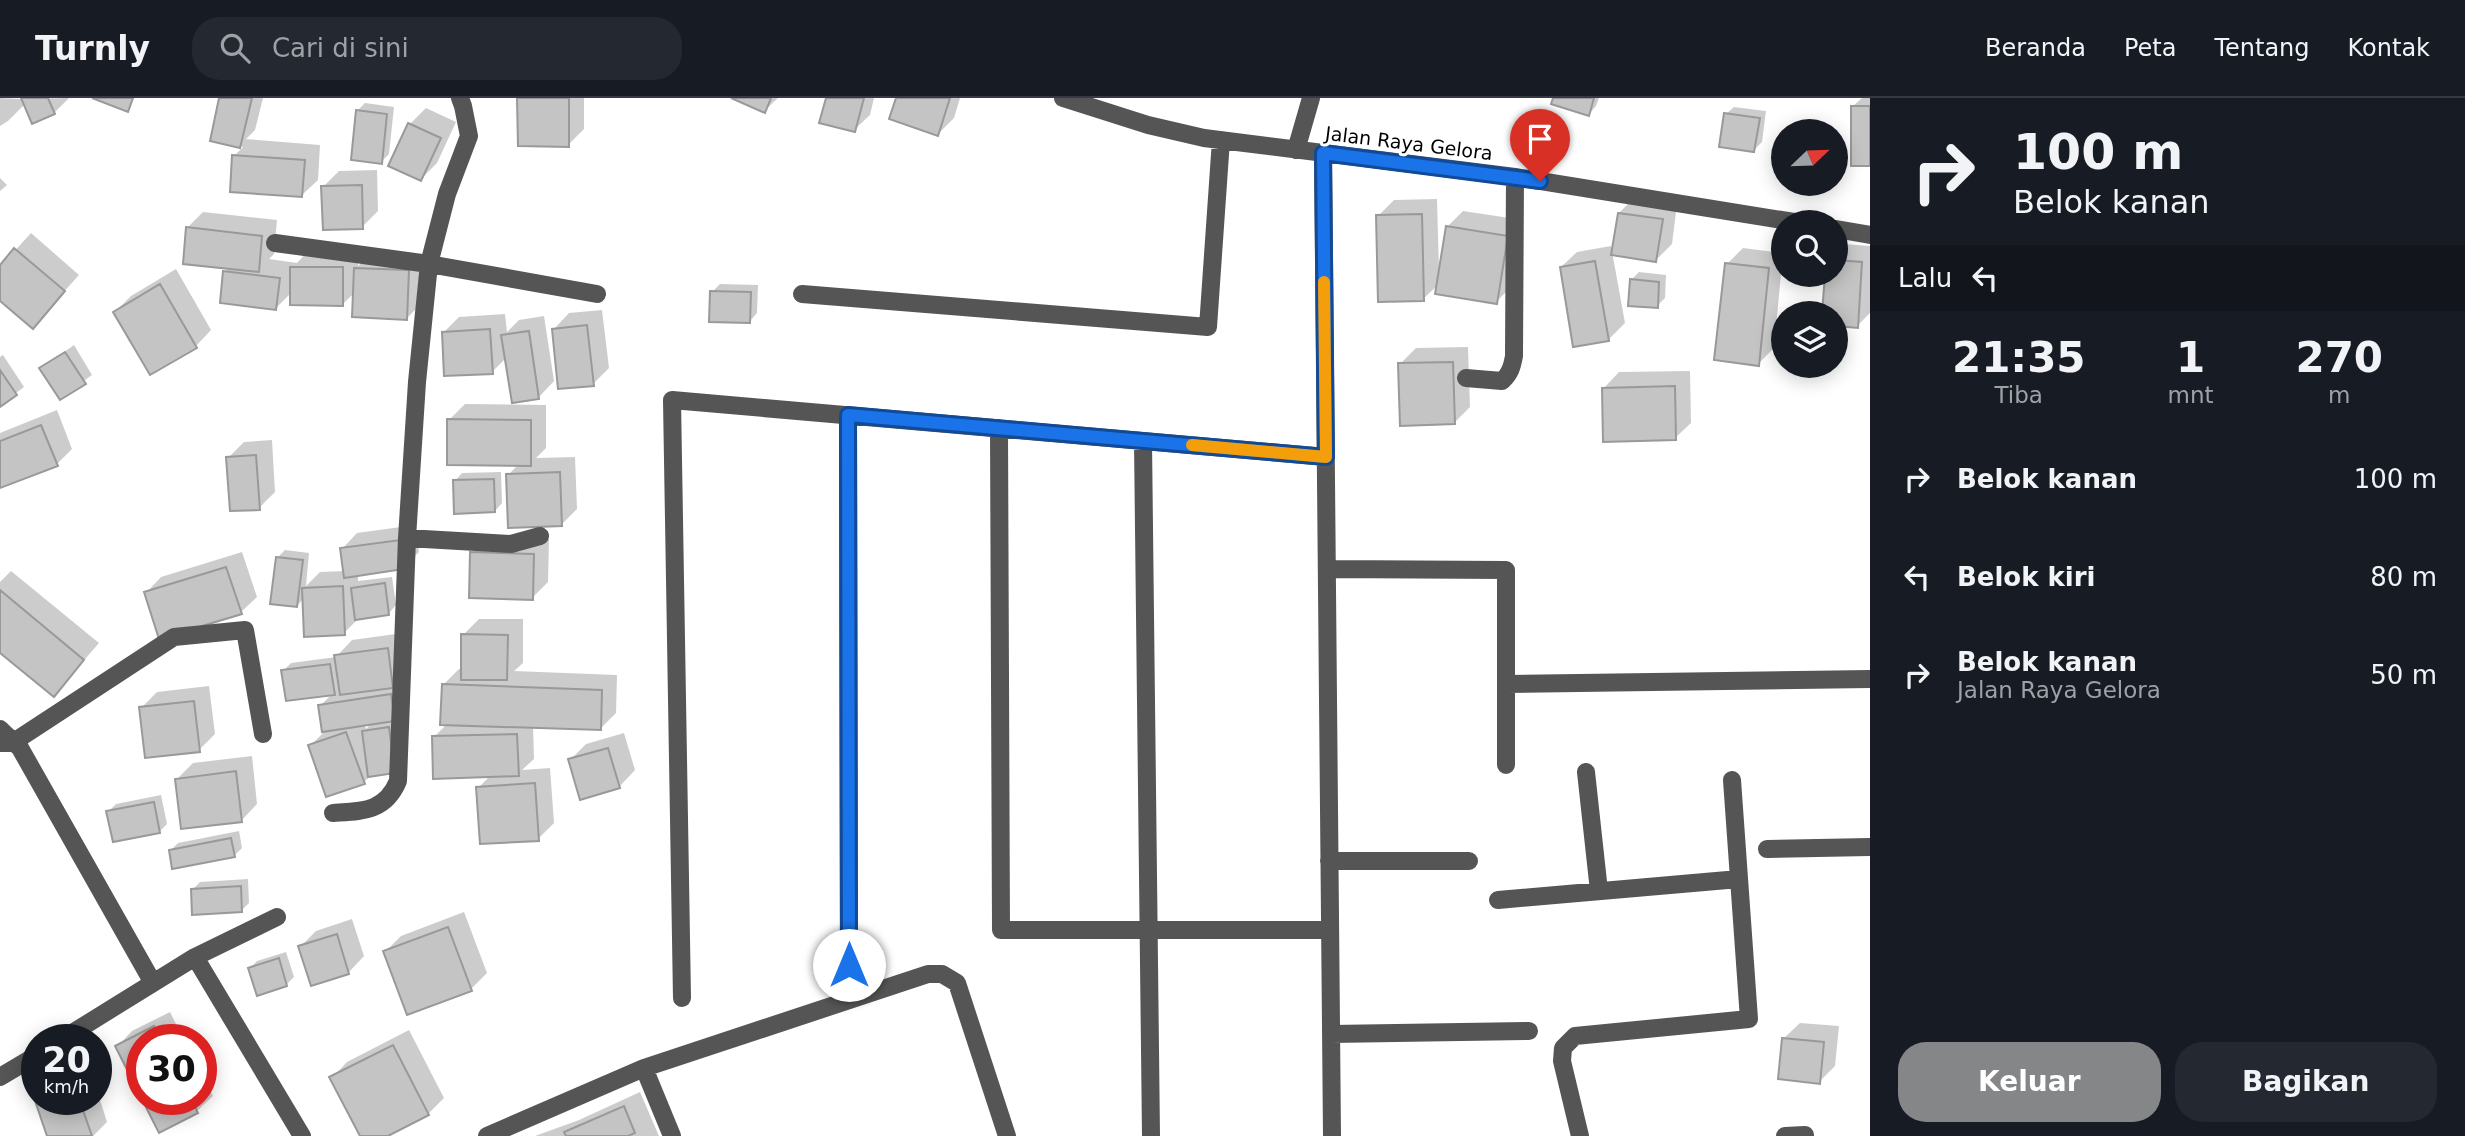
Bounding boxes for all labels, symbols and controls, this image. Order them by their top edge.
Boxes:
search box [192,17,682,80]
text: Turnly [35,29,150,68]
icon: search [216,29,254,67]
text: Cari di sini [272,33,409,63]
text: Beranda [1985,34,2086,62]
text: Peta [2124,34,2176,62]
text: Tentang [2214,34,2310,62]
text: Kontak [2348,34,2430,62]
pin [1510,109,1570,181]
north arrow [1771,119,1848,196]
map controls [1771,119,1848,378]
icon: arrive [1521,120,1559,158]
street label: Jalan Raya Gelora [1323,122,1494,164]
text: 100 m [2013,124,2183,181]
icon: right [1898,126,1989,217]
text: Belok kanan [2013,183,2210,221]
button: search [1771,210,1848,287]
icon: left [1966,259,2004,297]
text: Lalu [1898,263,1952,293]
button: layers [1771,301,1848,378]
text: 21:35 [1952,333,2086,382]
text: 1 [2176,333,2205,382]
text: 270 [2295,333,2383,382]
text: Tiba [1995,382,2043,408]
text: mnt [2168,382,2214,408]
text: m [2328,382,2350,408]
icon: right [1898,460,1936,498]
text: Belok kanan [1957,464,2137,494]
text: 100 m [2354,464,2437,494]
icon: left [1898,558,1936,596]
text: Belok kiri [1957,562,2096,592]
text: 80 m [2370,562,2437,592]
text: Belok kanan [1957,647,2137,677]
icon: right [1898,656,1936,694]
text: 50 m [2370,660,2437,690]
text: Jalan Raya Gelora [1957,677,2161,703]
position arrow [812,928,886,1002]
speed limit sign: 30 [126,1024,217,1115]
text: 20 [42,1040,91,1080]
button: Keluar [1898,1042,2161,1122]
button: Bagikan [2175,1042,2437,1122]
text: km/h [44,1076,89,1097]

